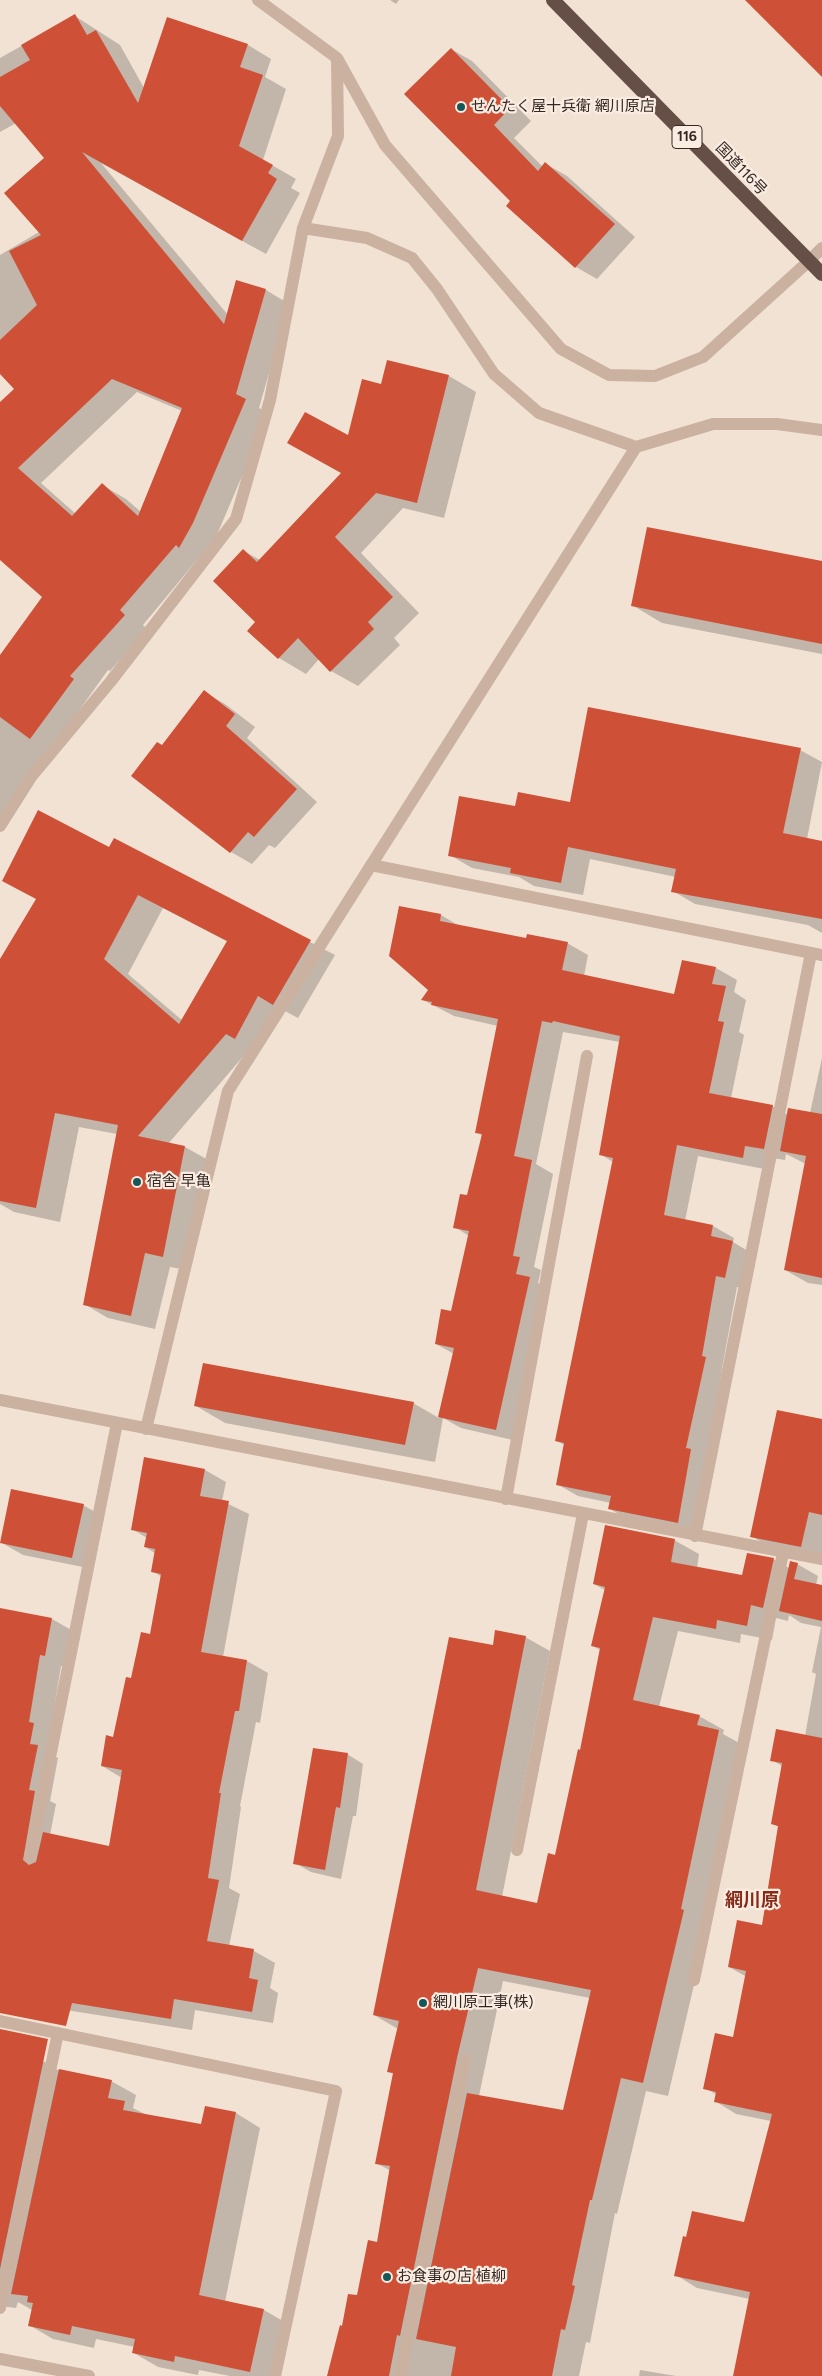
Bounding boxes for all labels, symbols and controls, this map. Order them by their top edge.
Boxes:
place label: せんたく屋十兵衛 網川原店 [471,98,655,116]
marker: せんたく屋十兵衛 網川原店 [455,101,467,113]
road number: 116 [672,125,702,148]
street label: 国道116号 [712,139,770,199]
place label: 宿舎 早亀 [147,1173,211,1191]
marker: 宿舎 早亀 [131,1176,143,1188]
district label: 網川原 [725,1890,779,1912]
place label: 網川原工事(株) [433,1994,534,2012]
marker: 網川原工事(株) [417,1997,429,2009]
place label: お食事の店 植柳 [397,2268,506,2286]
marker: お食事の店 植柳 [381,2271,393,2283]

